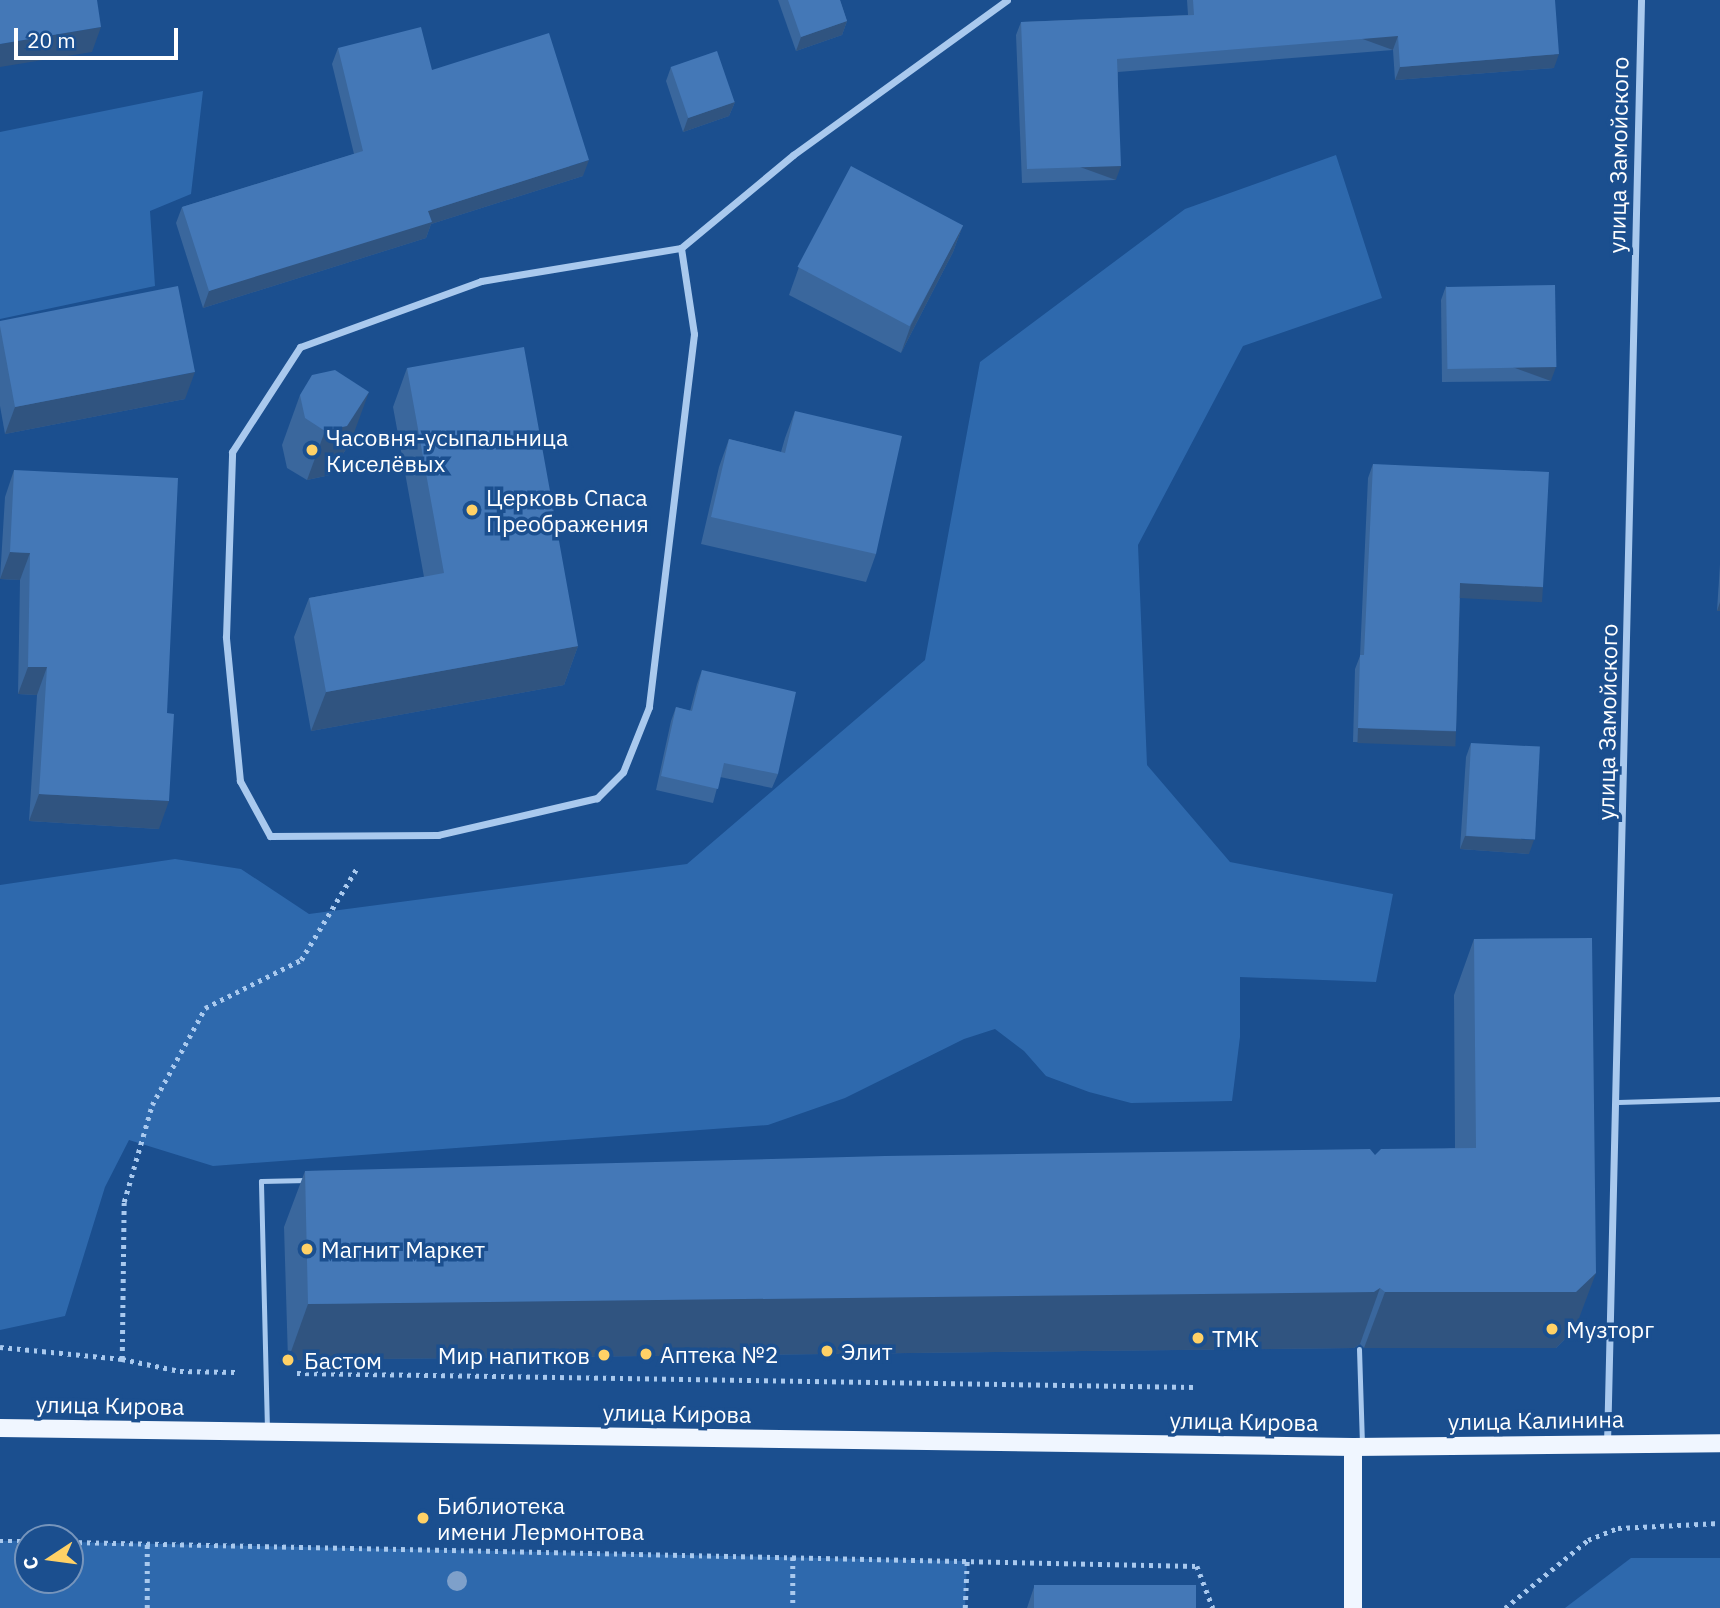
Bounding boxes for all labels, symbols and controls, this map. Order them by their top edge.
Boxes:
scale bar [18,14,182,58]
text: 20 m [27,26,76,54]
street label: улица Замойского [1602,56,1634,254]
place label: Часовня-усыпальница Киселёвых [326,423,568,477]
marker: Часовня-усыпальница Киселёвых [304,442,320,458]
place label: Церковь Спаса Преображения [486,483,649,537]
marker: Церковь Спаса Преображения [464,502,480,518]
street label: улица Замойского [1591,623,1623,821]
place label: Магнит Маркет [321,1235,485,1263]
marker: Магнит Маркет [299,1241,315,1257]
place label: Музторг [1566,1315,1654,1343]
marker: Музторг [1544,1321,1560,1337]
place label: ТМК [1212,1324,1259,1352]
marker: ТМК [1190,1330,1206,1346]
place label: Элит [841,1337,893,1365]
place label: Аптека №2 [660,1340,779,1368]
place label: Мир напитков [438,1341,590,1369]
marker: Элит [819,1343,835,1359]
place label: Бастом [304,1346,382,1374]
marker: Аптека №2 [638,1346,654,1362]
marker: Мир напитков [596,1347,612,1363]
marker: Бастом [278,1350,298,1370]
street label: улица Кирова [35,1390,185,1420]
street label: улица Кирова [602,1398,752,1428]
street label: улица Калинина [1448,1405,1624,1435]
street label: улица Кирова [1169,1406,1319,1436]
place label: Библиотека имени Лермонтова [437,1491,644,1545]
marker: Библиотека имени Лермонтова [415,1510,431,1526]
north arrow [14,1524,84,1594]
text: С [17,1555,44,1572]

